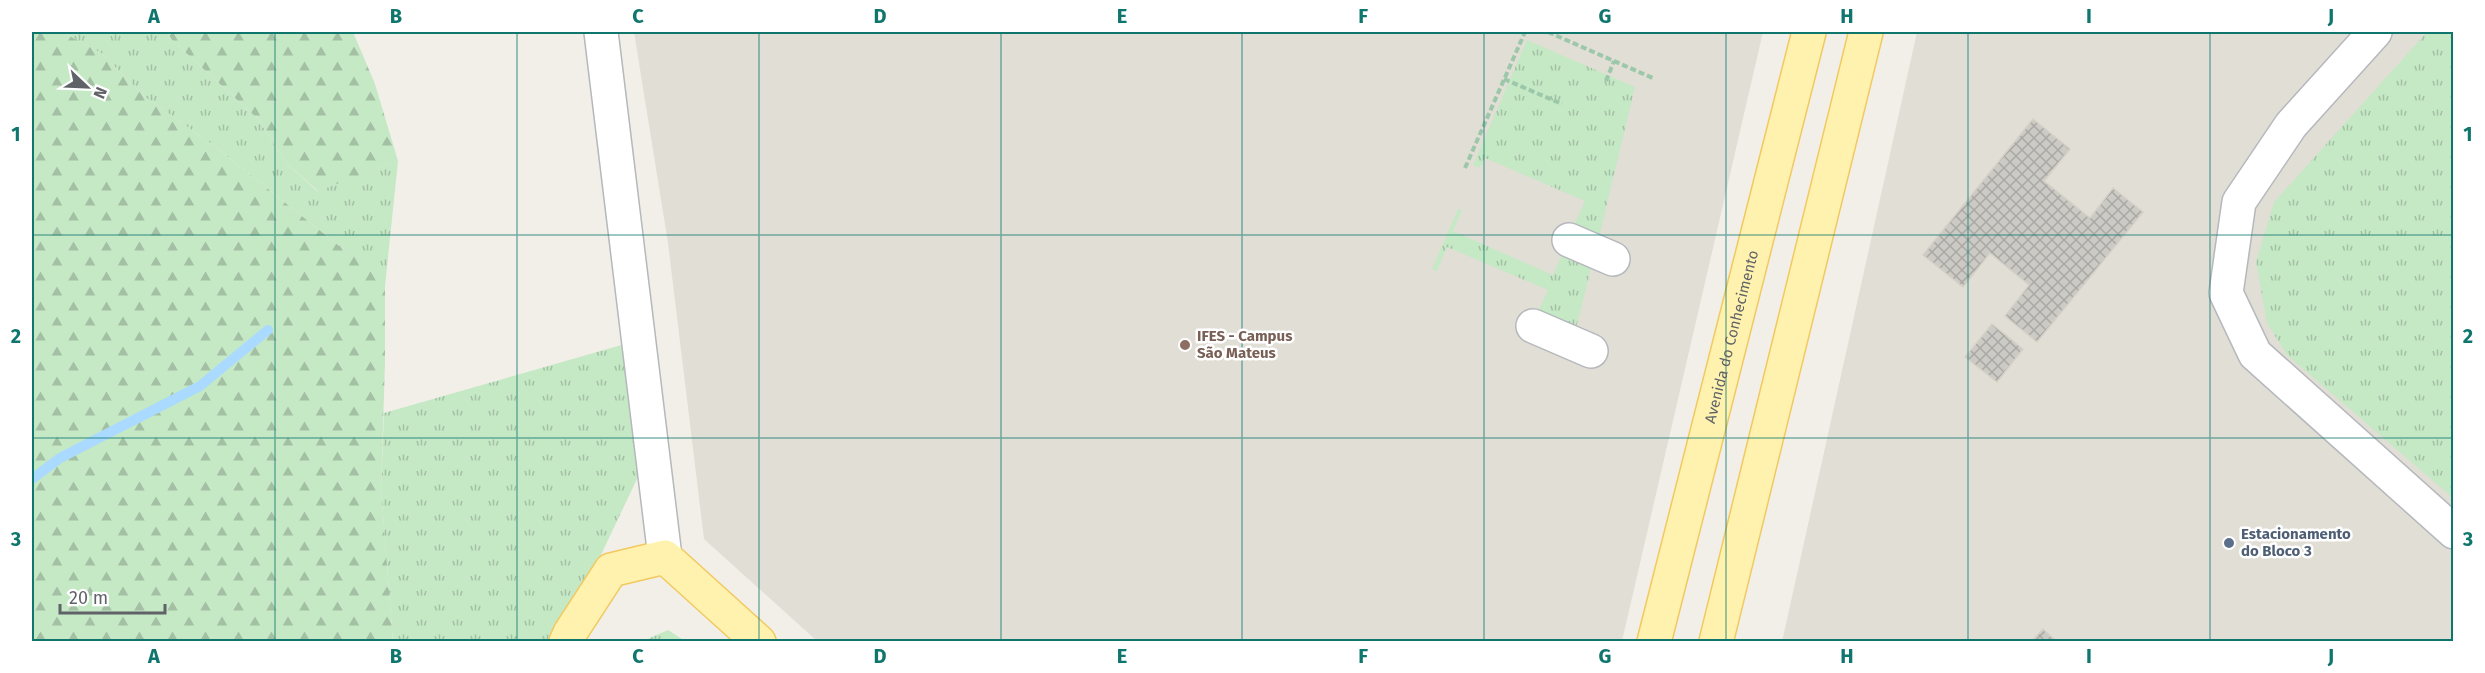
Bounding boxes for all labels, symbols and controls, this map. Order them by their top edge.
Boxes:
text: A [147,4,161,28]
text: B [390,4,402,28]
text: C [632,4,644,28]
text: D [873,4,887,28]
text: E [1117,4,1127,28]
text: F [1358,4,1368,28]
text: G [1599,4,1611,28]
text: H [1840,4,1854,28]
text: I [2086,4,2092,28]
text: J [2327,4,2334,28]
north arrow [57,57,117,117]
text: N [90,84,111,101]
text: 1 [11,122,21,146]
text: 1 [2463,122,2473,146]
street label: Avenida do Conhecimento [1701,248,1762,425]
text: 2 [11,324,21,348]
text: 2 [2463,324,2473,348]
place label: IFES - Campus São Mateus [1197,327,1292,362]
marker: IFES - Campus São Mateus [1178,338,1192,352]
place label: Estacionamento do Bloco 3 [2241,525,2351,560]
text: 3 [10,527,21,551]
text: 3 [2462,527,2473,551]
marker: Estacionamento do Bloco 3 [2222,536,2236,550]
scale bar [60,577,165,615]
text: 20 m [69,587,108,609]
text: A [147,644,161,668]
text: B [390,644,402,668]
text: C [632,644,644,668]
text: D [873,644,887,668]
text: E [1117,644,1127,668]
text: F [1358,644,1368,668]
text: G [1599,644,1611,668]
text: H [1840,644,1854,668]
text: I [2086,644,2092,668]
text: J [2327,644,2334,668]

